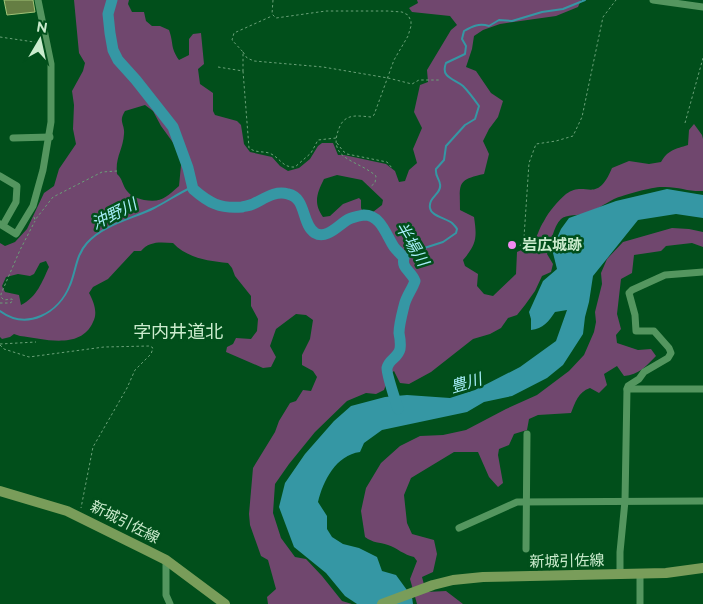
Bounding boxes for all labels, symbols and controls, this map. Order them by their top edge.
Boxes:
north arrow [15,15,65,65]
text: N [36,18,49,36]
water label: 沖野川 [88,194,141,233]
water label: 半場川 [391,219,434,271]
place label: 岩広城跡 [522,236,582,254]
marker: 岩広城跡 [506,239,518,251]
district label: 字内井道北 [133,321,223,342]
water label: 豊川 [448,369,486,397]
street label: 新城引佐線 [87,497,163,547]
street label: 新城引佐線 [529,551,605,571]

